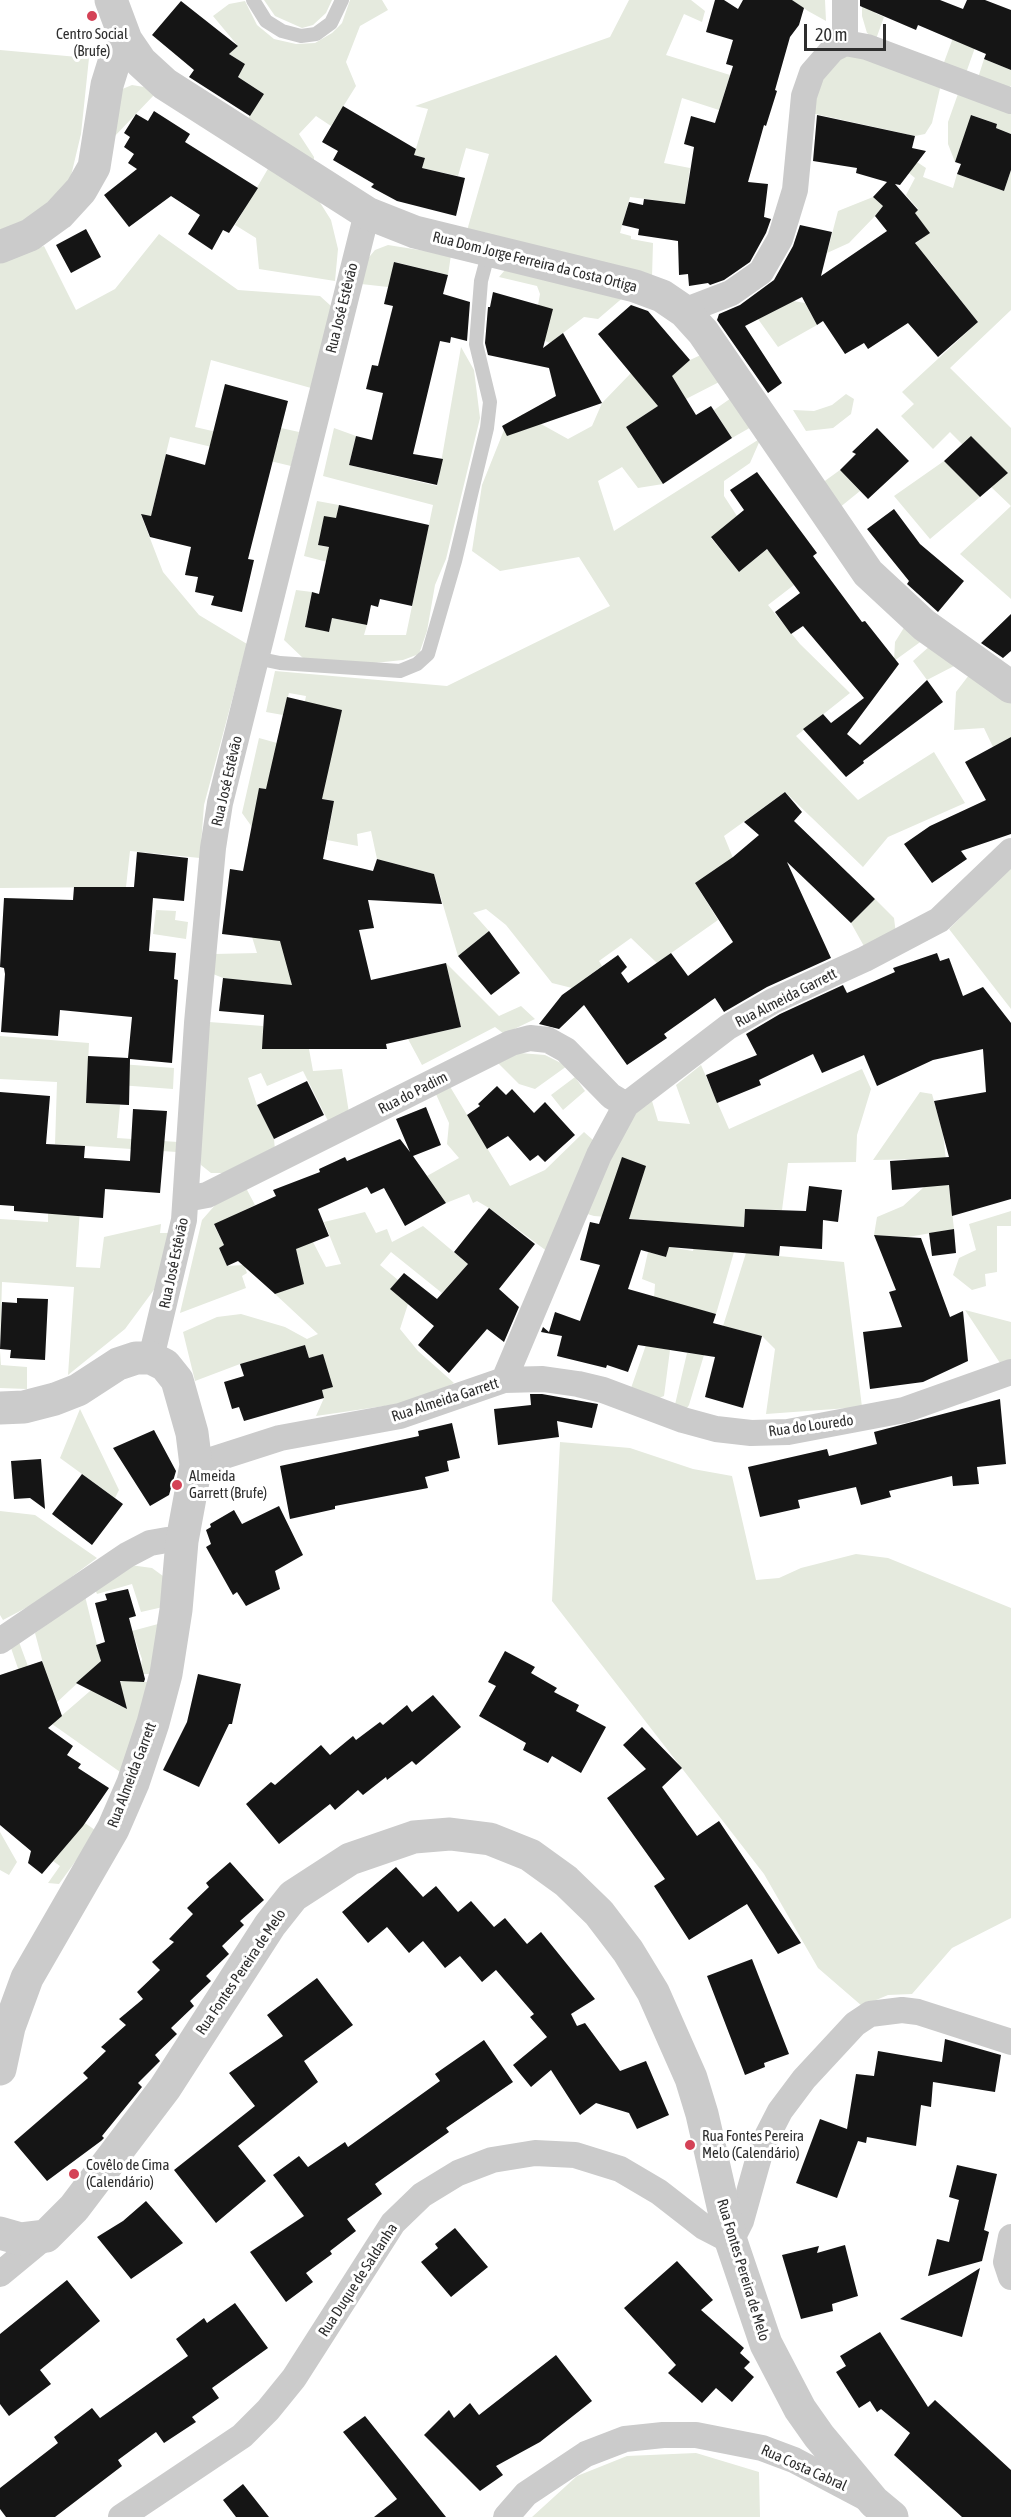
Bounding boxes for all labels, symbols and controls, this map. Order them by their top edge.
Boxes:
marker: Centro Social (Brufe) [85,9,99,23]
scale bar [807,12,890,50]
text: 20 m [815,24,847,45]
place label: Centro Social (Brufe) [56,25,128,60]
street label: Rua Dom Jorge Ferreira da Costa Ortiga [431,228,639,296]
street label: Rua José Estêvão [322,261,362,355]
street label: Rua José Estêvão [208,734,246,828]
street label: Rua Almeida Garrett [732,965,840,1031]
street label: Rua do Padim [375,1068,451,1118]
street label: Rua José Estêvão [156,1216,192,1310]
street label: Rua Almeida Garrett [389,1374,501,1426]
street label: Rua do Louredo [767,1411,855,1441]
place label: Almeida Garrett (Brufe) [189,1467,267,1502]
marker: Almeida Garrett (Brufe) [170,1478,184,1492]
street label: Rua Almeida Garrett [104,1720,160,1830]
street label: Rua Fontes Pereira de Melo [192,1906,290,2038]
place label: Rua Fontes Pereira Melo (Calendário) [702,2127,804,2162]
marker: Rua Fontes Pereira Melo (Calendário) [683,2138,697,2152]
place label: Covêlo de Cima (Calendário) [86,2156,169,2191]
marker: Covêlo de Cima (Calendário) [67,2167,81,2181]
street label: Rua Fontes Pereira de Melo [713,2197,773,2343]
street label: Rua Duque de Saldanha [315,2220,401,2340]
street label: Rua Costa Cabral [758,2441,850,2495]

